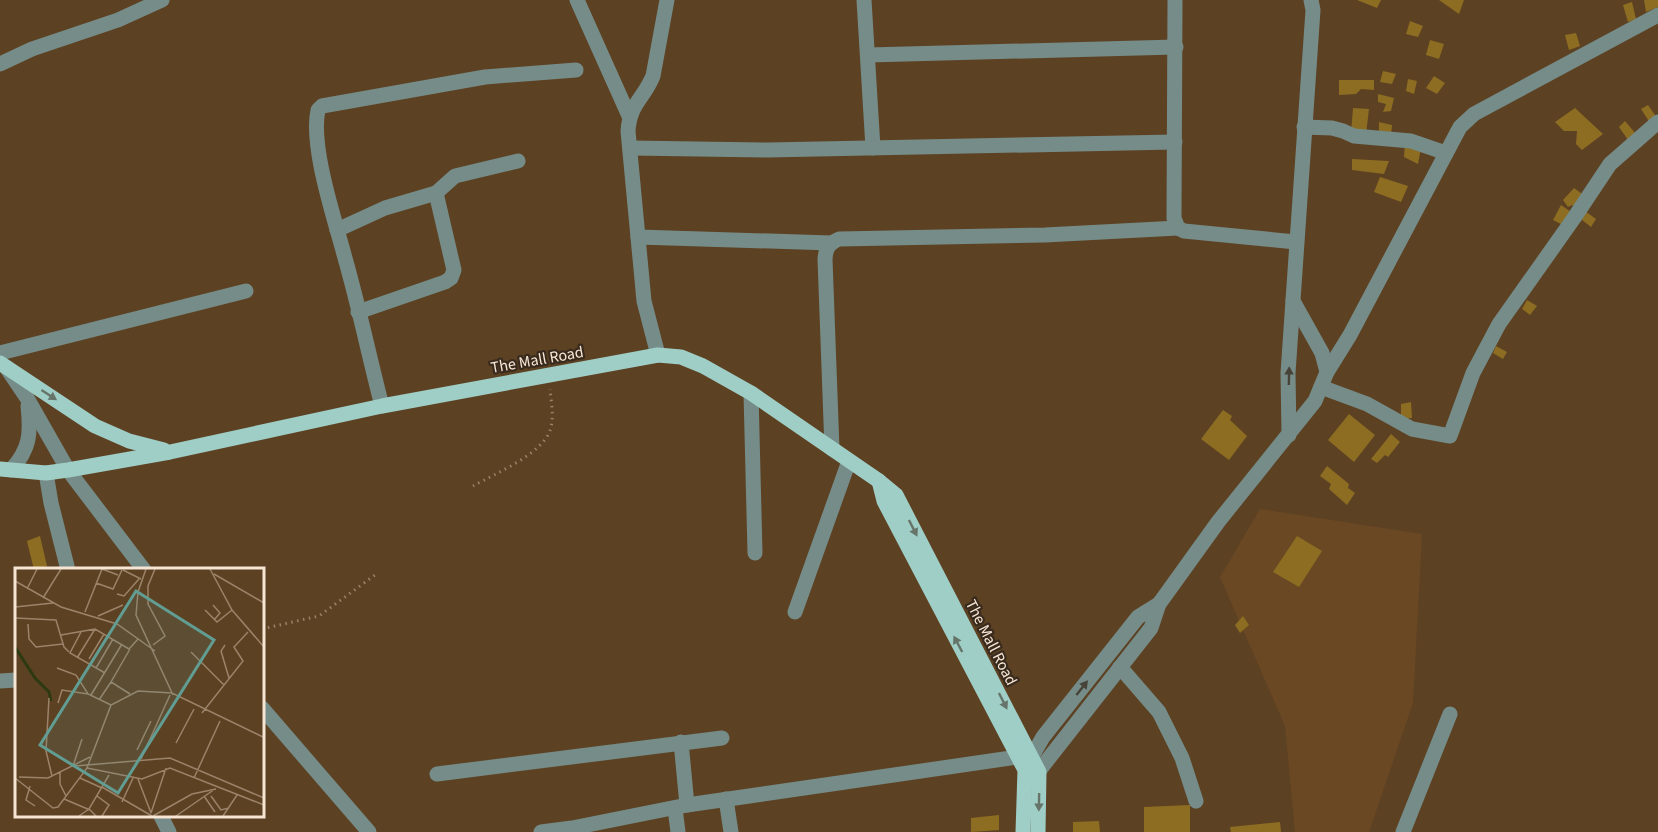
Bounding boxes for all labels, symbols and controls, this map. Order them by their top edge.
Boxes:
street label: The Mall Road [489,341,585,379]
one-way arrow [1284,367,1293,386]
one-way arrow [41,389,57,400]
one-way arrow [908,519,917,536]
inset map [15,568,264,817]
street label: The Mall Road [960,596,1022,689]
one-way arrow [954,635,964,653]
one-way arrow [1075,680,1088,696]
one-way arrow [998,692,1007,709]
one-way arrow [1034,792,1044,811]

